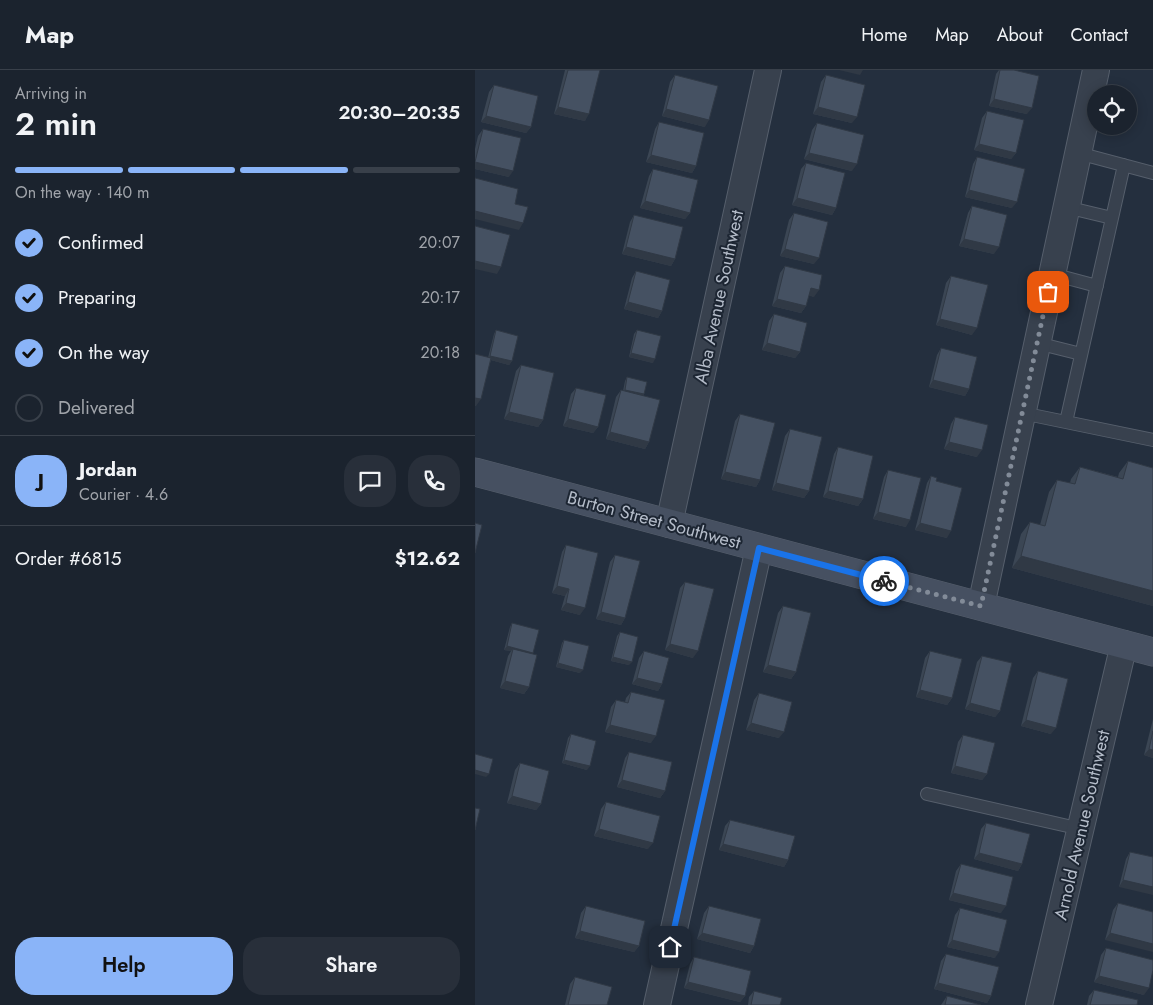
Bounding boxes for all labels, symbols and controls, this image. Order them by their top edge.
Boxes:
text: Map [25,17,74,52]
text: Home [861,22,907,48]
text: Map [935,22,969,48]
text: About [997,22,1042,48]
text: Contact [1070,22,1128,48]
text: Arriving in [15,82,87,105]
map controls [1087,85,1137,135]
button: locate [1087,85,1137,135]
text: 20:30–20:35 [338,99,460,126]
text: 2 min [15,101,97,147]
text: On the way · 140 m [15,181,149,204]
street label: Alba Avenue Southwest [688,207,750,386]
icon: check [15,229,43,257]
text: Confirmed [58,229,144,256]
text: 20:07 [418,231,460,254]
pin [1027,271,1069,313]
icon: bag [1034,278,1062,306]
icon: check [15,284,43,312]
text: Preparing [58,284,136,311]
text: 20:17 [421,286,460,309]
icon: check [15,339,43,367]
text: On the way [58,339,149,366]
text: 20:18 [421,341,460,364]
text: Delivered [58,394,135,421]
button: chat [344,455,396,507]
button: phone [408,455,460,507]
text: Jordan [79,456,137,483]
text: J [38,467,44,494]
text: Courier · 4.6 [79,483,168,506]
street label: Burton Street Southwest [564,484,744,556]
text: Order #6815 [15,545,121,572]
text: $12.62 [395,545,460,572]
courier [859,556,909,606]
icon: bike [870,567,898,595]
street label: Arnold Avenue Southwest [1047,727,1117,923]
pin [649,926,691,968]
icon: home [656,933,684,961]
button: Help [15,937,233,995]
button: Share [243,937,460,995]

